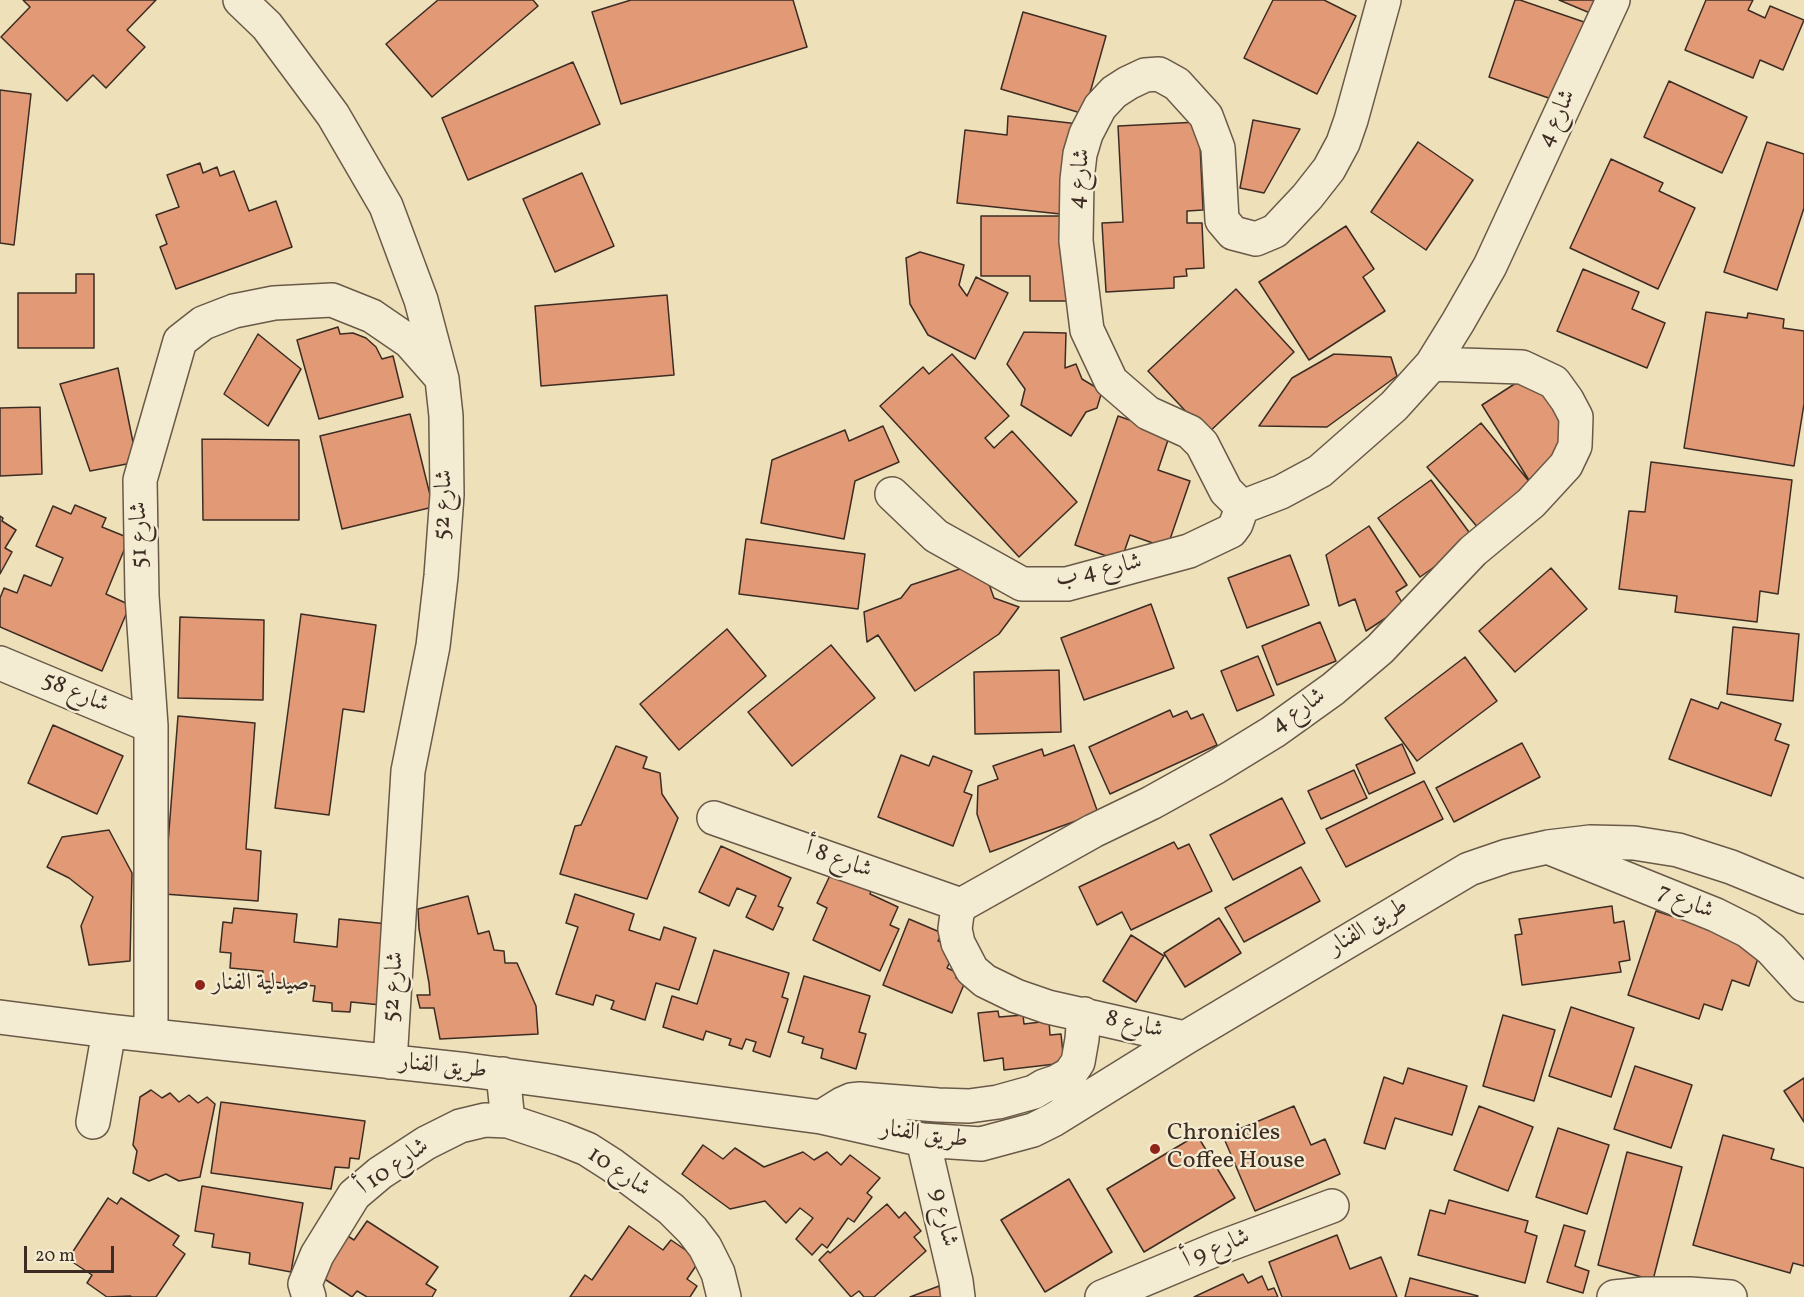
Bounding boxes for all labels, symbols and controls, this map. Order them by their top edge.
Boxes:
street label: شارع 4 [1532,85,1584,153]
street label: شارع 4 [1064,147,1098,211]
street label: شارع 52 [429,469,461,541]
street label: شارع 51 [126,501,156,569]
street label: شارع 4 ب [1053,549,1145,595]
street label: شارع 58 [37,667,113,721]
street label: شارع 4 [1266,683,1332,741]
street label: شارع 8 أ [801,836,875,886]
street label: شارع 7 [1653,879,1717,927]
street label: طريق الفنار [1324,893,1414,963]
street label: شارع 52 [378,951,412,1023]
place label: صيدلية الفنار [212,971,309,999]
marker: صيدلية الفنار [193,978,207,992]
street label: شارع 8 [1102,1005,1166,1047]
street label: طريق الفنار [398,1049,488,1087]
street label: طريق الفنار [878,1116,970,1156]
place label: Chronicles Coffee House [1167,1121,1305,1177]
street label: شارع 10 أ [353,1133,435,1203]
street label: شارع 10 [581,1141,655,1205]
marker: Chronicles Coffee House [1148,1142,1162,1156]
street label: شارع 9 [921,1186,963,1250]
street label: شارع 9 أ [1179,1224,1255,1276]
scale bar [27,1234,117,1272]
text: 20 m [35,1244,75,1269]

